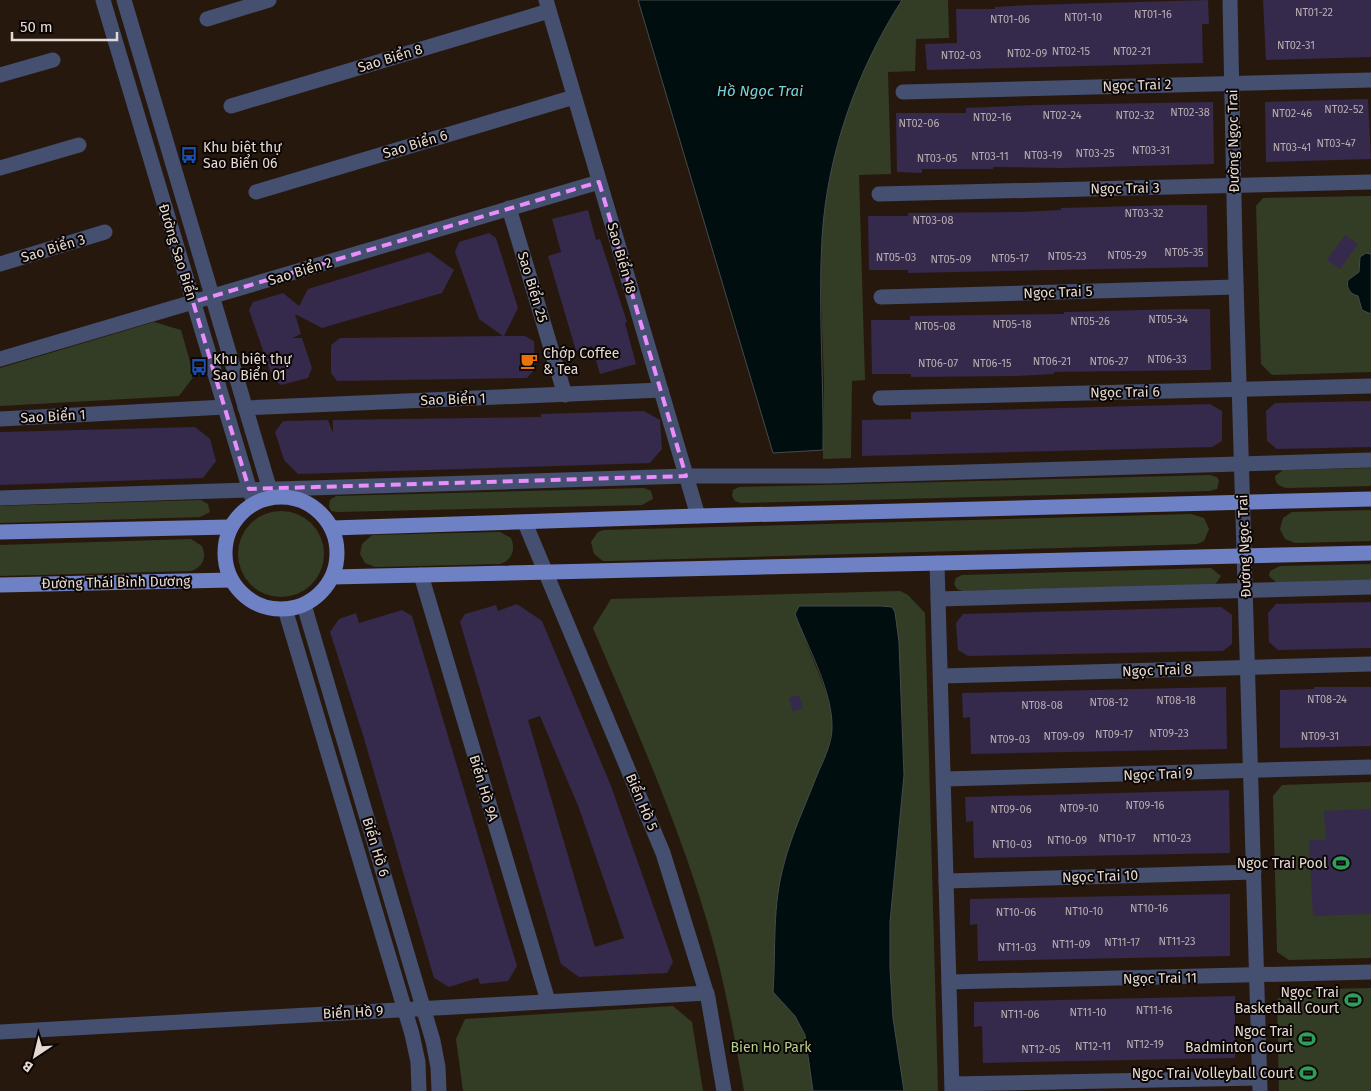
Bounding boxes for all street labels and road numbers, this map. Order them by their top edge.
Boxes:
street label: Sao Biển 8 [355,40,425,76]
street label: Ngọc Trai 2 [1102,76,1172,95]
street label: Đường Ngọc Trai [1224,89,1243,193]
street label: Sao Biển 6 [381,126,449,162]
street label: Ngọc Trai 3 [1090,179,1160,198]
street label: Đường Sao Biển [155,201,201,303]
street label: Sao Biển 18 [603,220,641,296]
street label: Sao Biển 3 [19,230,87,266]
street label: Sao Biển 25 [514,249,552,325]
street label: Sao Biển 2 [266,253,334,289]
street label: Ngọc Trai 5 [1023,283,1093,302]
street label: Ngọc Trai 6 [1090,383,1160,402]
street label: Sao Biển 1 [420,389,486,409]
street label: Sao Biển 1 [20,405,86,427]
street label: Đường Ngọc Trai [1234,494,1255,598]
street label: Đường Thái Bình Dương [41,573,191,592]
street label: Ngọc Trai 8 [1122,661,1193,680]
street label: Biển Hồ 9A [465,753,503,823]
street label: Ngọc Trai 9 [1123,765,1193,784]
street label: Biển Hồ 5 [622,771,662,833]
street label: Biển Hồ 6 [358,815,394,879]
street label: Ngọc Trai 10 [1062,867,1139,886]
street label: Ngọc Trai 11 [1123,969,1197,988]
street label: Biển Hồ 9 [322,1001,384,1023]

